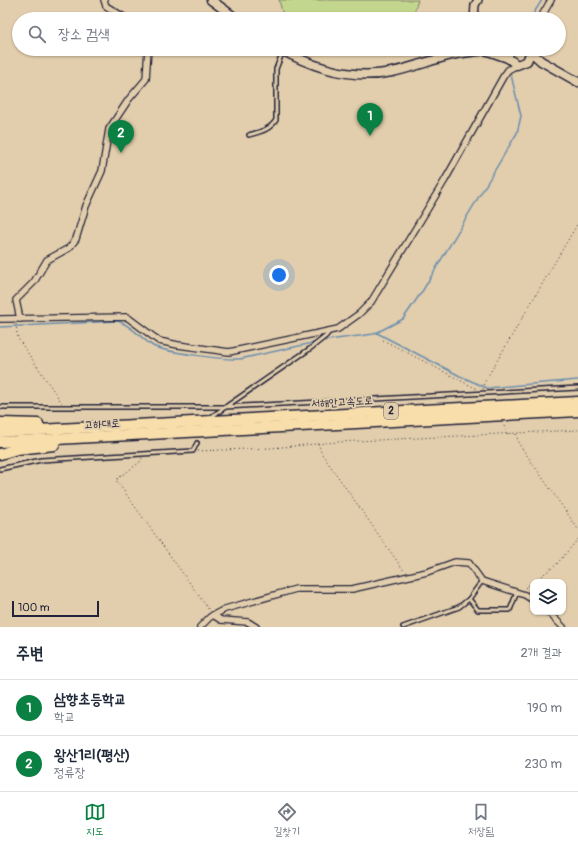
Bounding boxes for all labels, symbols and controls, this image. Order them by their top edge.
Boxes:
search box [12,12,566,56]
icon: search [26,23,48,45]
text: 장소 검색 [58,25,110,44]
pin: 1 [357,103,383,136]
pin: 2 [108,120,134,153]
your location [269,265,289,285]
street label: 서해안고속도로 [311,394,373,410]
road number: 2 [384,403,398,419]
street label: 고하대로 [84,417,120,431]
map controls [530,579,566,615]
button: layers [530,579,566,615]
scale bar [12,599,99,618]
text: 100 m [18,601,49,614]
text: 주변 [16,643,43,664]
text: 2개 결과 [521,645,562,661]
text: 삼향초등학교 [54,690,126,709]
text: 1 [26,700,32,716]
text: 190 m [527,700,562,716]
text: 학교 [54,709,75,725]
text: 왕산1리(평산) [54,746,130,765]
text: 2 [25,756,33,772]
text: 230 m [525,756,562,772]
text: 정류장 [54,765,85,781]
tab: 지도 [84,801,106,839]
tab: 길찾기 [273,801,300,839]
tab: 저장됨 [468,801,494,839]

